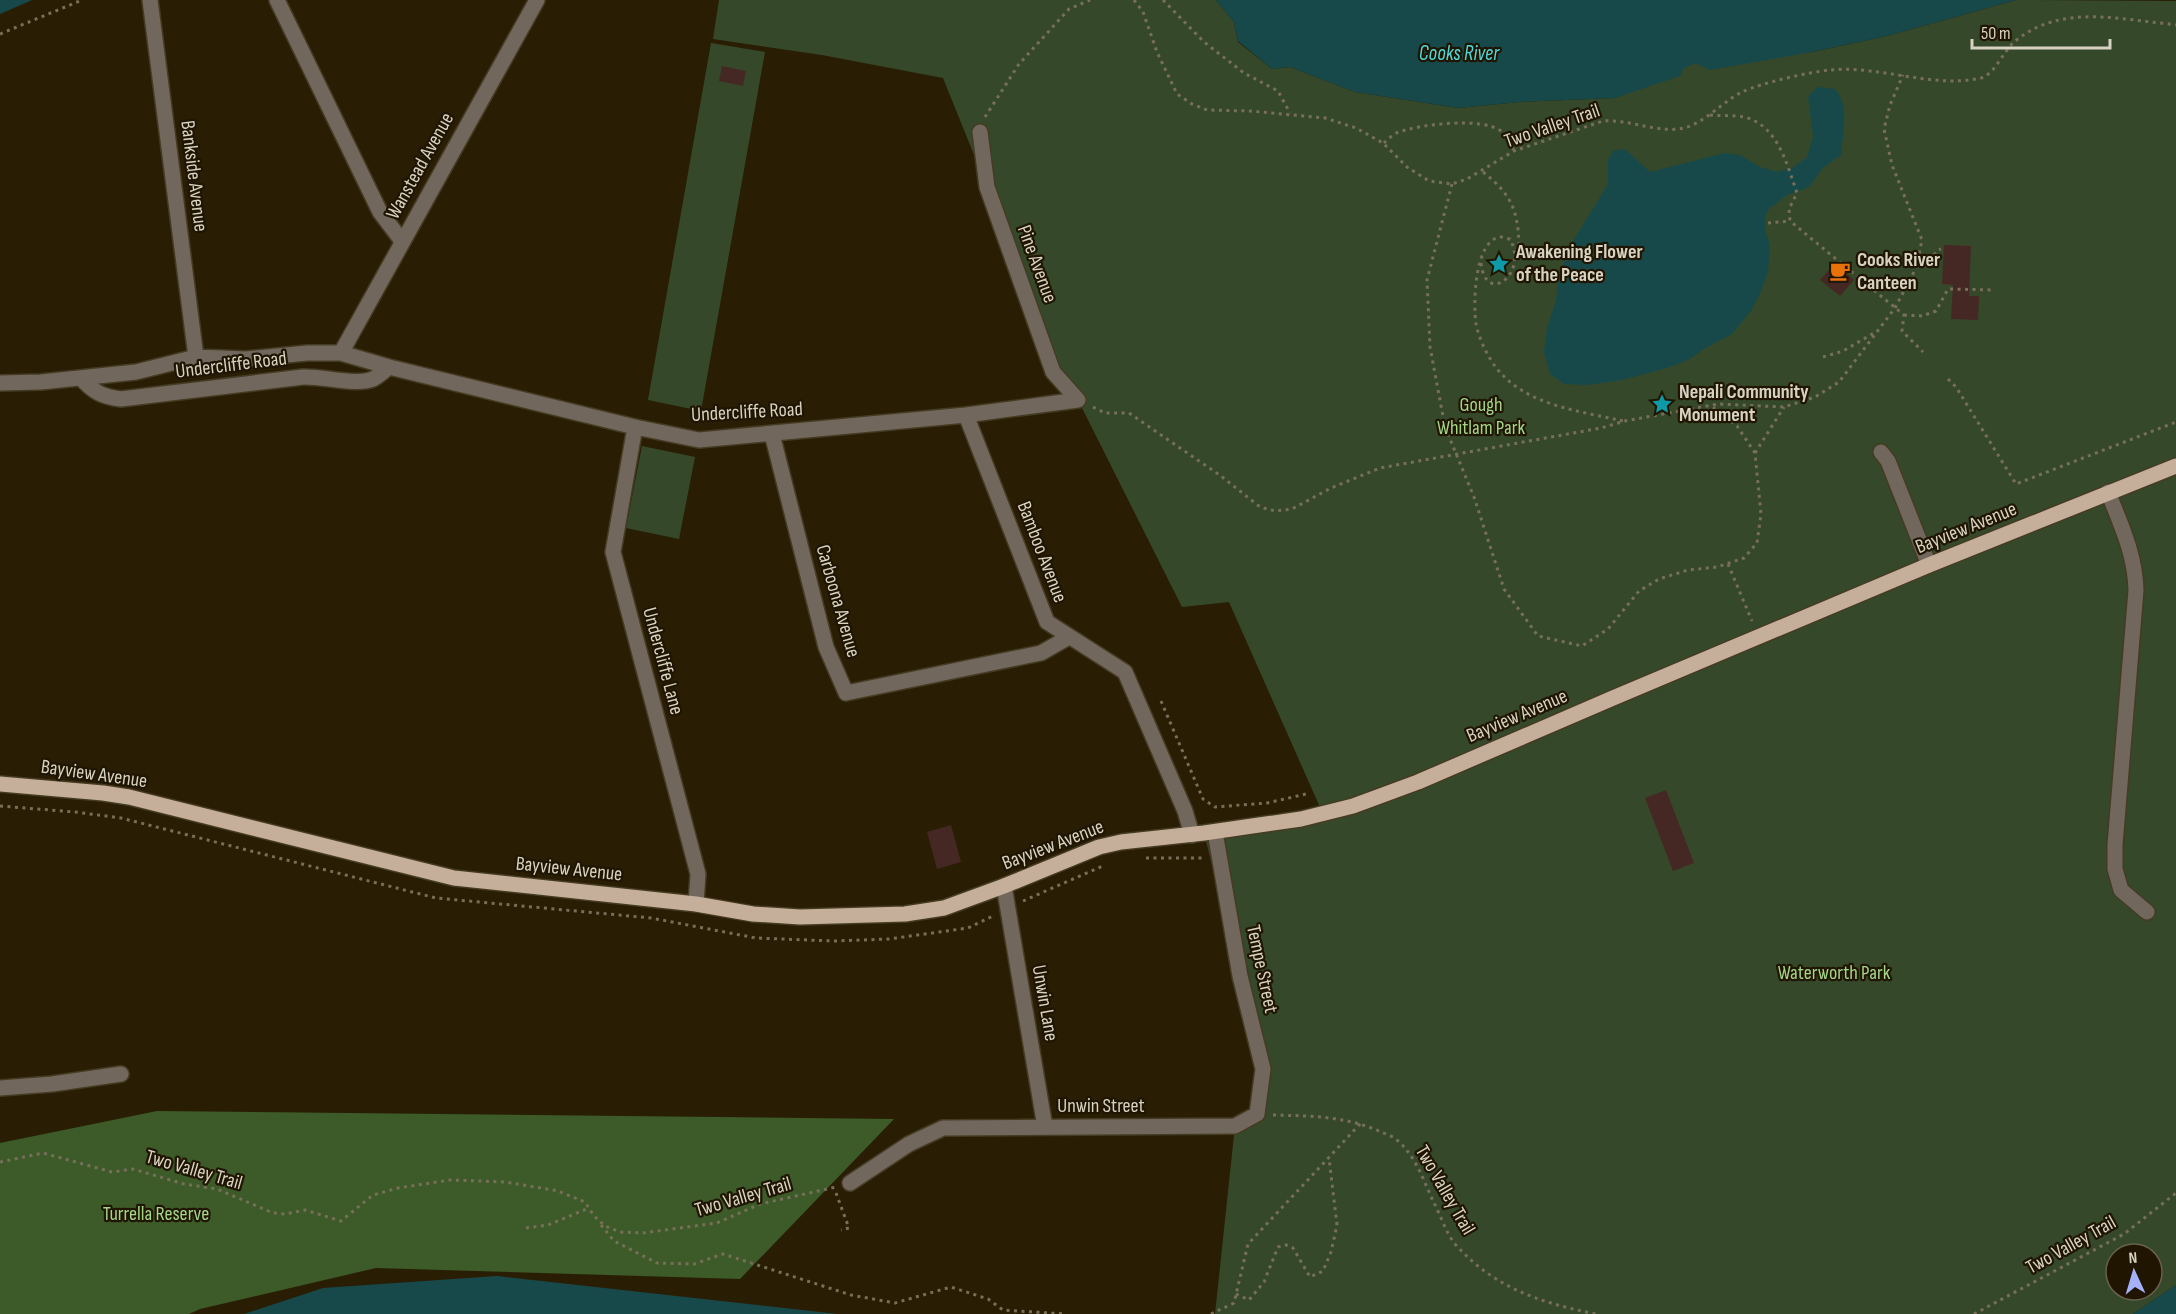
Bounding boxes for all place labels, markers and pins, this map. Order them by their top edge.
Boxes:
place label: Awakening Flower of the Peace [1515,240,1643,287]
place label: Cooks River Canteen [1857,248,1940,295]
place icon: Awakening Flower of the Peace [1487,252,1511,276]
cafe icon: Cooks River Canteen [1828,259,1852,283]
place label: Nepali Community Monument [1679,380,1809,427]
place icon: Nepali Community Monument [1650,392,1674,416]

